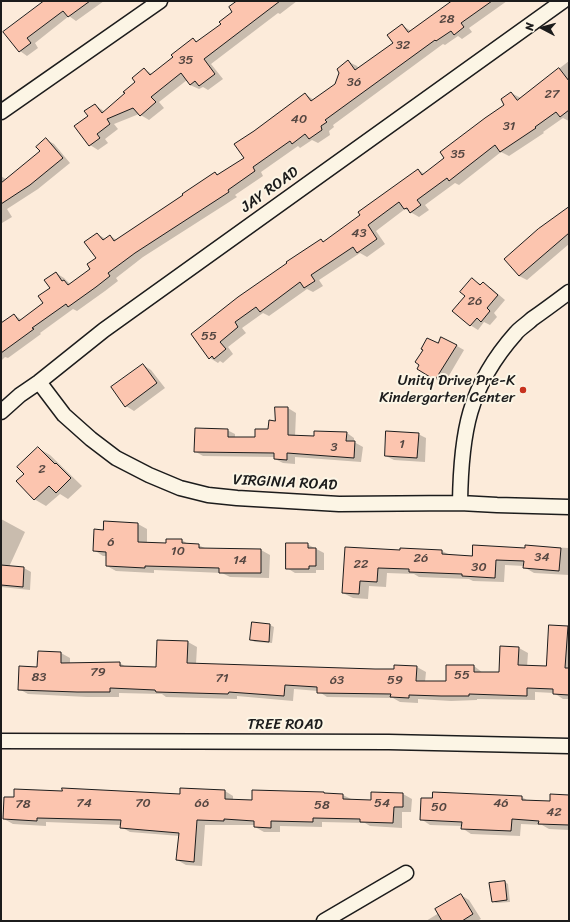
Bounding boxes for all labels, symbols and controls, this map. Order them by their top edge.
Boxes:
north arrow [522,8,562,48]
house number: 28 [439,12,455,28]
text: N [520,22,539,31]
house number: 32 [396,38,410,54]
house number: 35 [178,53,194,69]
house number: 36 [347,75,361,91]
house number: 27 [545,87,559,103]
house number: 40 [291,112,307,128]
house number: 31 [503,119,515,135]
house number: 35 [450,147,466,163]
street label: JAY ROAD [238,163,302,217]
house number: 43 [351,226,367,242]
house number: 26 [468,294,482,310]
house number: 55 [201,329,217,345]
place label: Unity Drive Pre-K Kindergarten Center [379,372,515,407]
marker: Unity Drive Pre-K Kindergarten Center [518,385,528,395]
house number: 1 [399,437,405,453]
house number: 3 [330,440,338,456]
house number: 2 [38,462,46,478]
street label: VIRGINIA ROAD [232,471,338,495]
house number: 6 [107,535,115,551]
house number: 10 [171,544,185,560]
house number: 34 [534,550,550,566]
house number: 26 [414,551,428,567]
house number: 14 [233,553,247,569]
house number: 22 [353,557,369,573]
house number: 30 [471,560,487,576]
house number: 79 [90,665,106,681]
house number: 55 [454,668,470,684]
house number: 83 [32,670,46,686]
house number: 71 [216,671,228,687]
house number: 63 [330,673,344,689]
house number: 59 [387,673,403,689]
street label: TREE ROAD [247,716,323,734]
house number: 74 [76,796,92,812]
house number: 70 [135,796,151,812]
house number: 66 [195,796,209,812]
house number: 54 [374,796,390,812]
house number: 46 [493,796,509,812]
house number: 78 [15,797,31,813]
house number: 58 [314,798,330,814]
house number: 50 [431,800,447,816]
house number: 42 [546,805,562,821]

